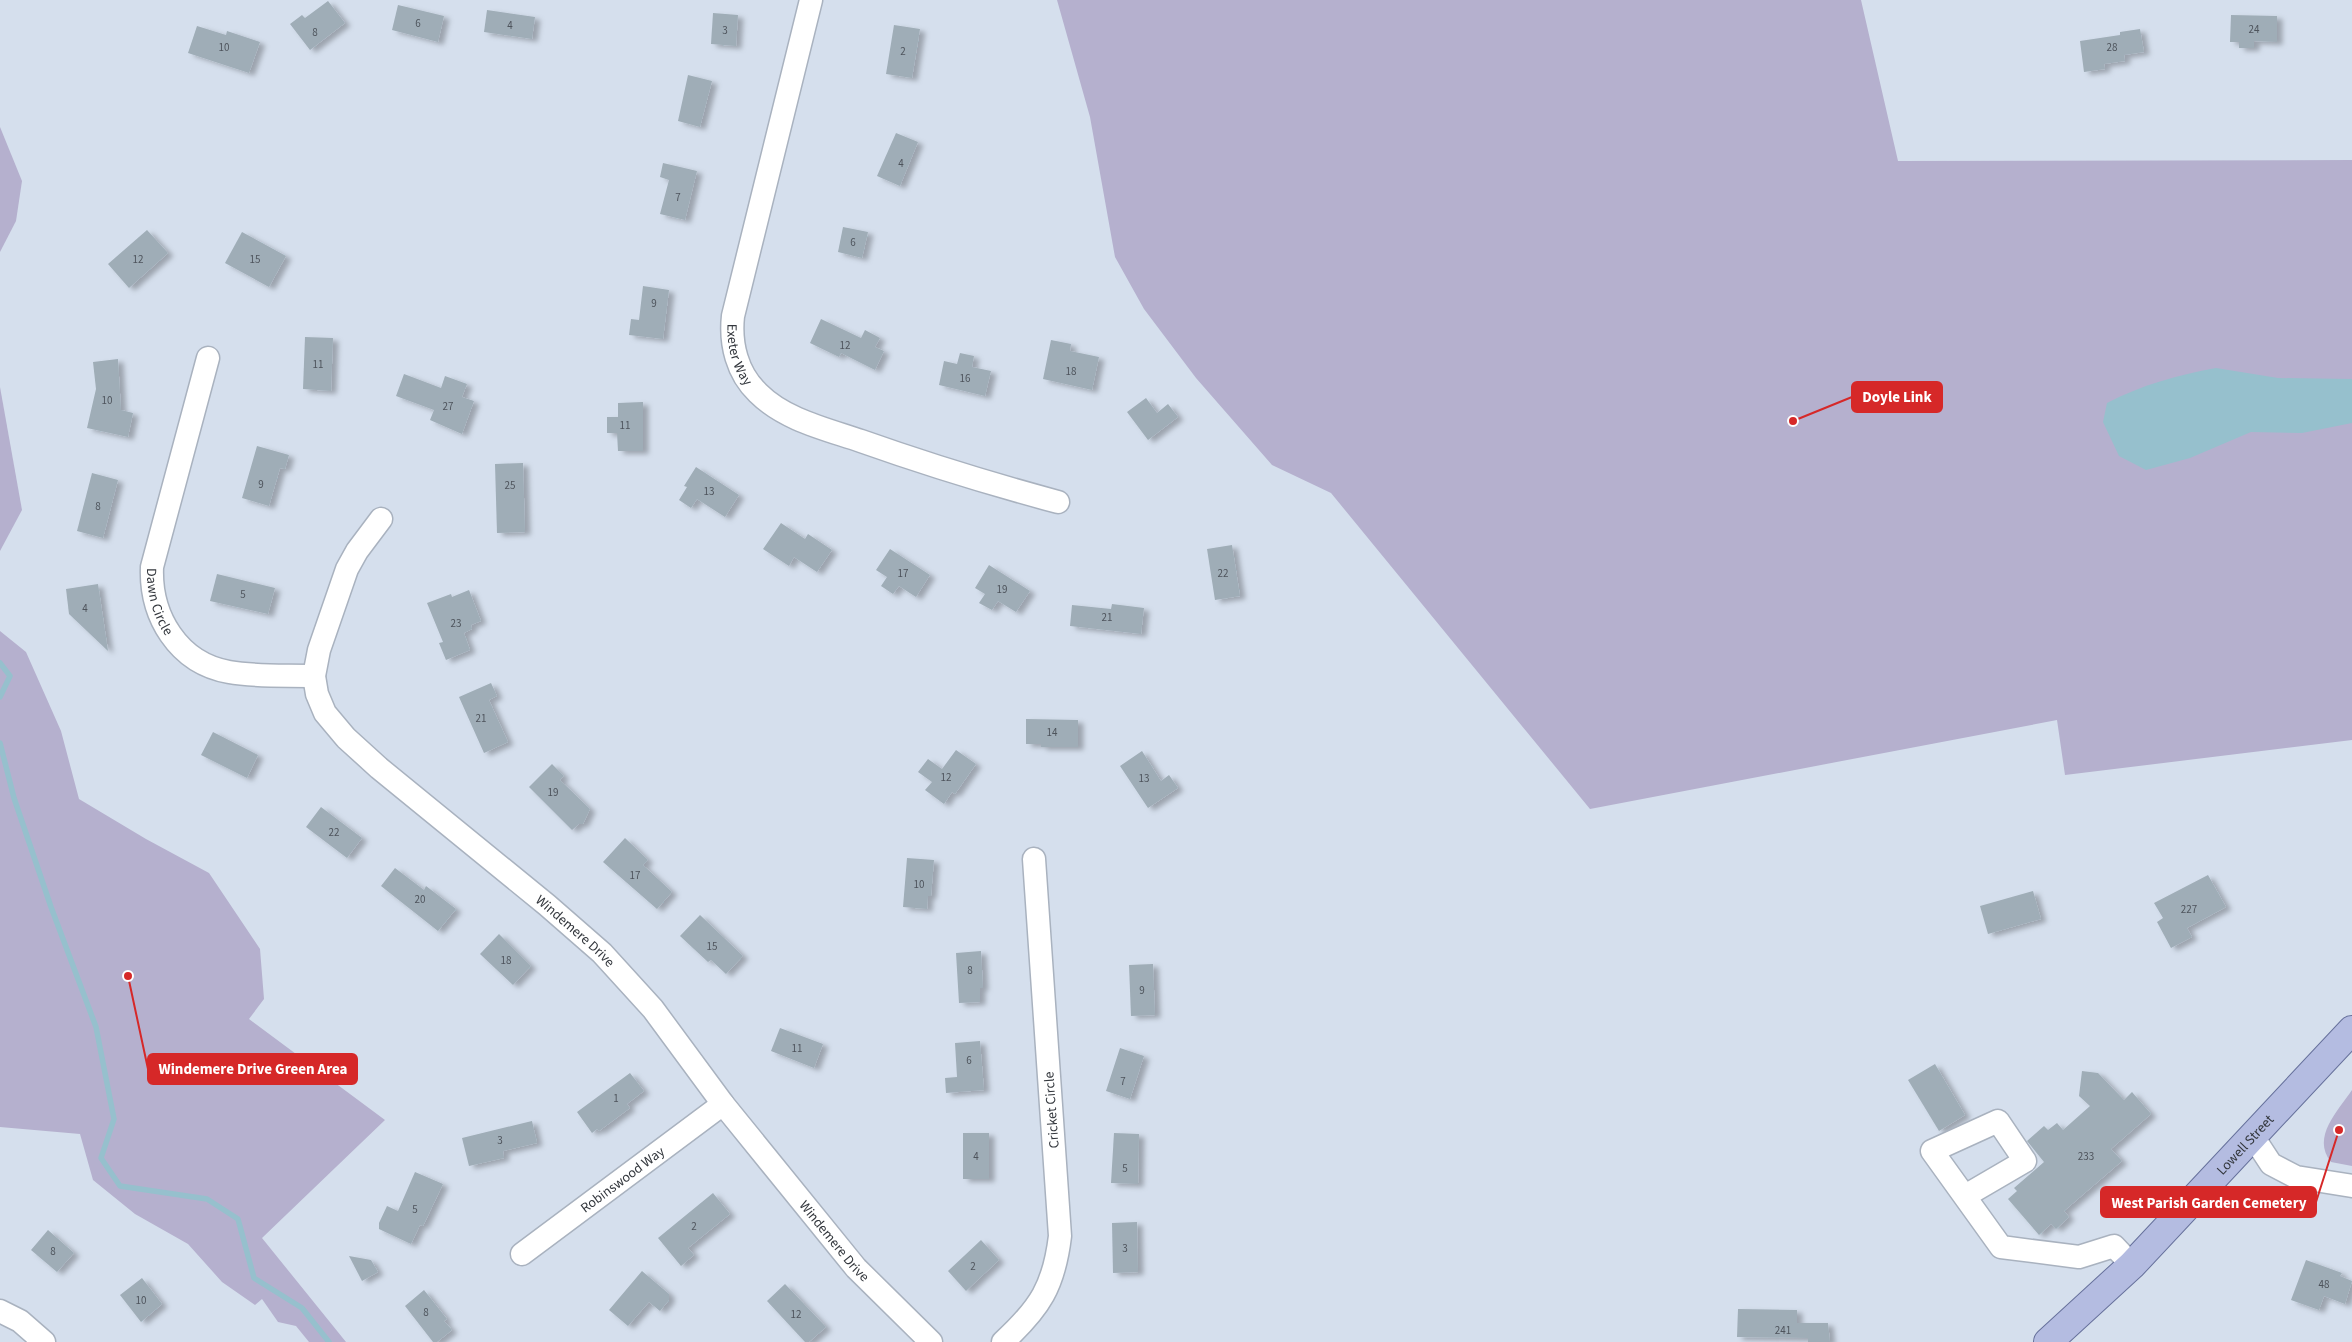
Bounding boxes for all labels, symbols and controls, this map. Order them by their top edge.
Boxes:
house number: 6 [415,16,421,31]
house number: 4 [507,18,513,33]
house number: 24 [2249,22,2260,37]
house number: 3 [722,23,728,38]
house number: 8 [312,25,318,40]
house number: 10 [219,40,229,55]
house number: 28 [2107,40,2118,55]
house number: 2 [900,44,906,59]
house number: 4 [898,156,904,171]
house number: 7 [675,190,681,205]
house number: 6 [850,235,856,250]
house number: 12 [133,252,143,267]
house number: 15 [250,252,260,267]
house number: 9 [651,296,657,311]
street label: Exeter Way [721,324,757,390]
house number: 12 [840,338,850,353]
house number: 11 [313,357,323,372]
house number: 18 [1066,364,1077,379]
house number: 16 [960,371,971,386]
callout: Doyle Link [1852,382,1942,412]
text: Doyle Link [1862,387,1932,408]
house number: 10 [102,393,112,408]
house number: 27 [443,399,453,414]
house number: 11 [620,418,630,433]
house number: 9 [258,477,264,492]
house number: 25 [505,478,515,493]
house number: 13 [704,484,714,499]
house number: 8 [95,499,101,514]
house number: 17 [898,566,908,581]
house number: 22 [1218,566,1228,581]
street label: Dawn Circle [141,568,178,640]
house number: 19 [997,582,1007,597]
house number: 5 [240,587,246,602]
house number: 4 [82,601,88,616]
house number: 21 [1102,610,1112,625]
house number: 23 [451,616,461,631]
house number: 21 [476,711,486,726]
house number: 14 [1047,725,1058,740]
house number: 12 [941,770,951,785]
house number: 13 [1139,771,1149,786]
house number: 19 [548,785,558,800]
house number: 22 [329,825,339,840]
house number: 17 [630,868,640,883]
house number: 10 [914,877,924,892]
street label: Windemere Drive [531,891,619,972]
house number: 20 [415,892,425,907]
house number: 227 [2181,902,2197,917]
house number: 15 [707,939,717,954]
house number: 18 [501,953,512,968]
house number: 8 [967,963,973,978]
house number: 9 [1139,983,1145,998]
house number: 11 [792,1041,802,1056]
house number: 6 [966,1053,972,1068]
callout: Windemere Drive Green Area [148,1054,357,1084]
text: Windemere Drive Green Area [158,1059,348,1080]
street label: Cricket Circle [1039,1071,1065,1149]
house number: 7 [1120,1074,1126,1089]
house number: 1 [613,1091,619,1106]
street label: Lowell Street [2212,1110,2279,1180]
house number: 3 [497,1133,503,1148]
street label: Robinswood Way [577,1142,669,1218]
house number: 4 [973,1149,979,1164]
house number: 233 [2078,1149,2094,1164]
house number: 5 [1122,1161,1128,1176]
callout: West Parish Garden Cemetery [2101,1187,2316,1217]
text: West Parish Garden Cemetery [2111,1193,2307,1214]
street label: Windemere Drive [794,1197,873,1287]
house number: 5 [412,1202,418,1217]
house number: 2 [691,1219,697,1234]
house number: 3 [1122,1241,1128,1256]
house number: 8 [50,1244,56,1259]
house number: 2 [970,1259,976,1274]
house number: 48 [2319,1277,2330,1292]
house number: 10 [136,1293,146,1308]
house number: 8 [423,1305,429,1320]
house number: 12 [791,1307,801,1322]
house number: 241 [1775,1323,1791,1338]

